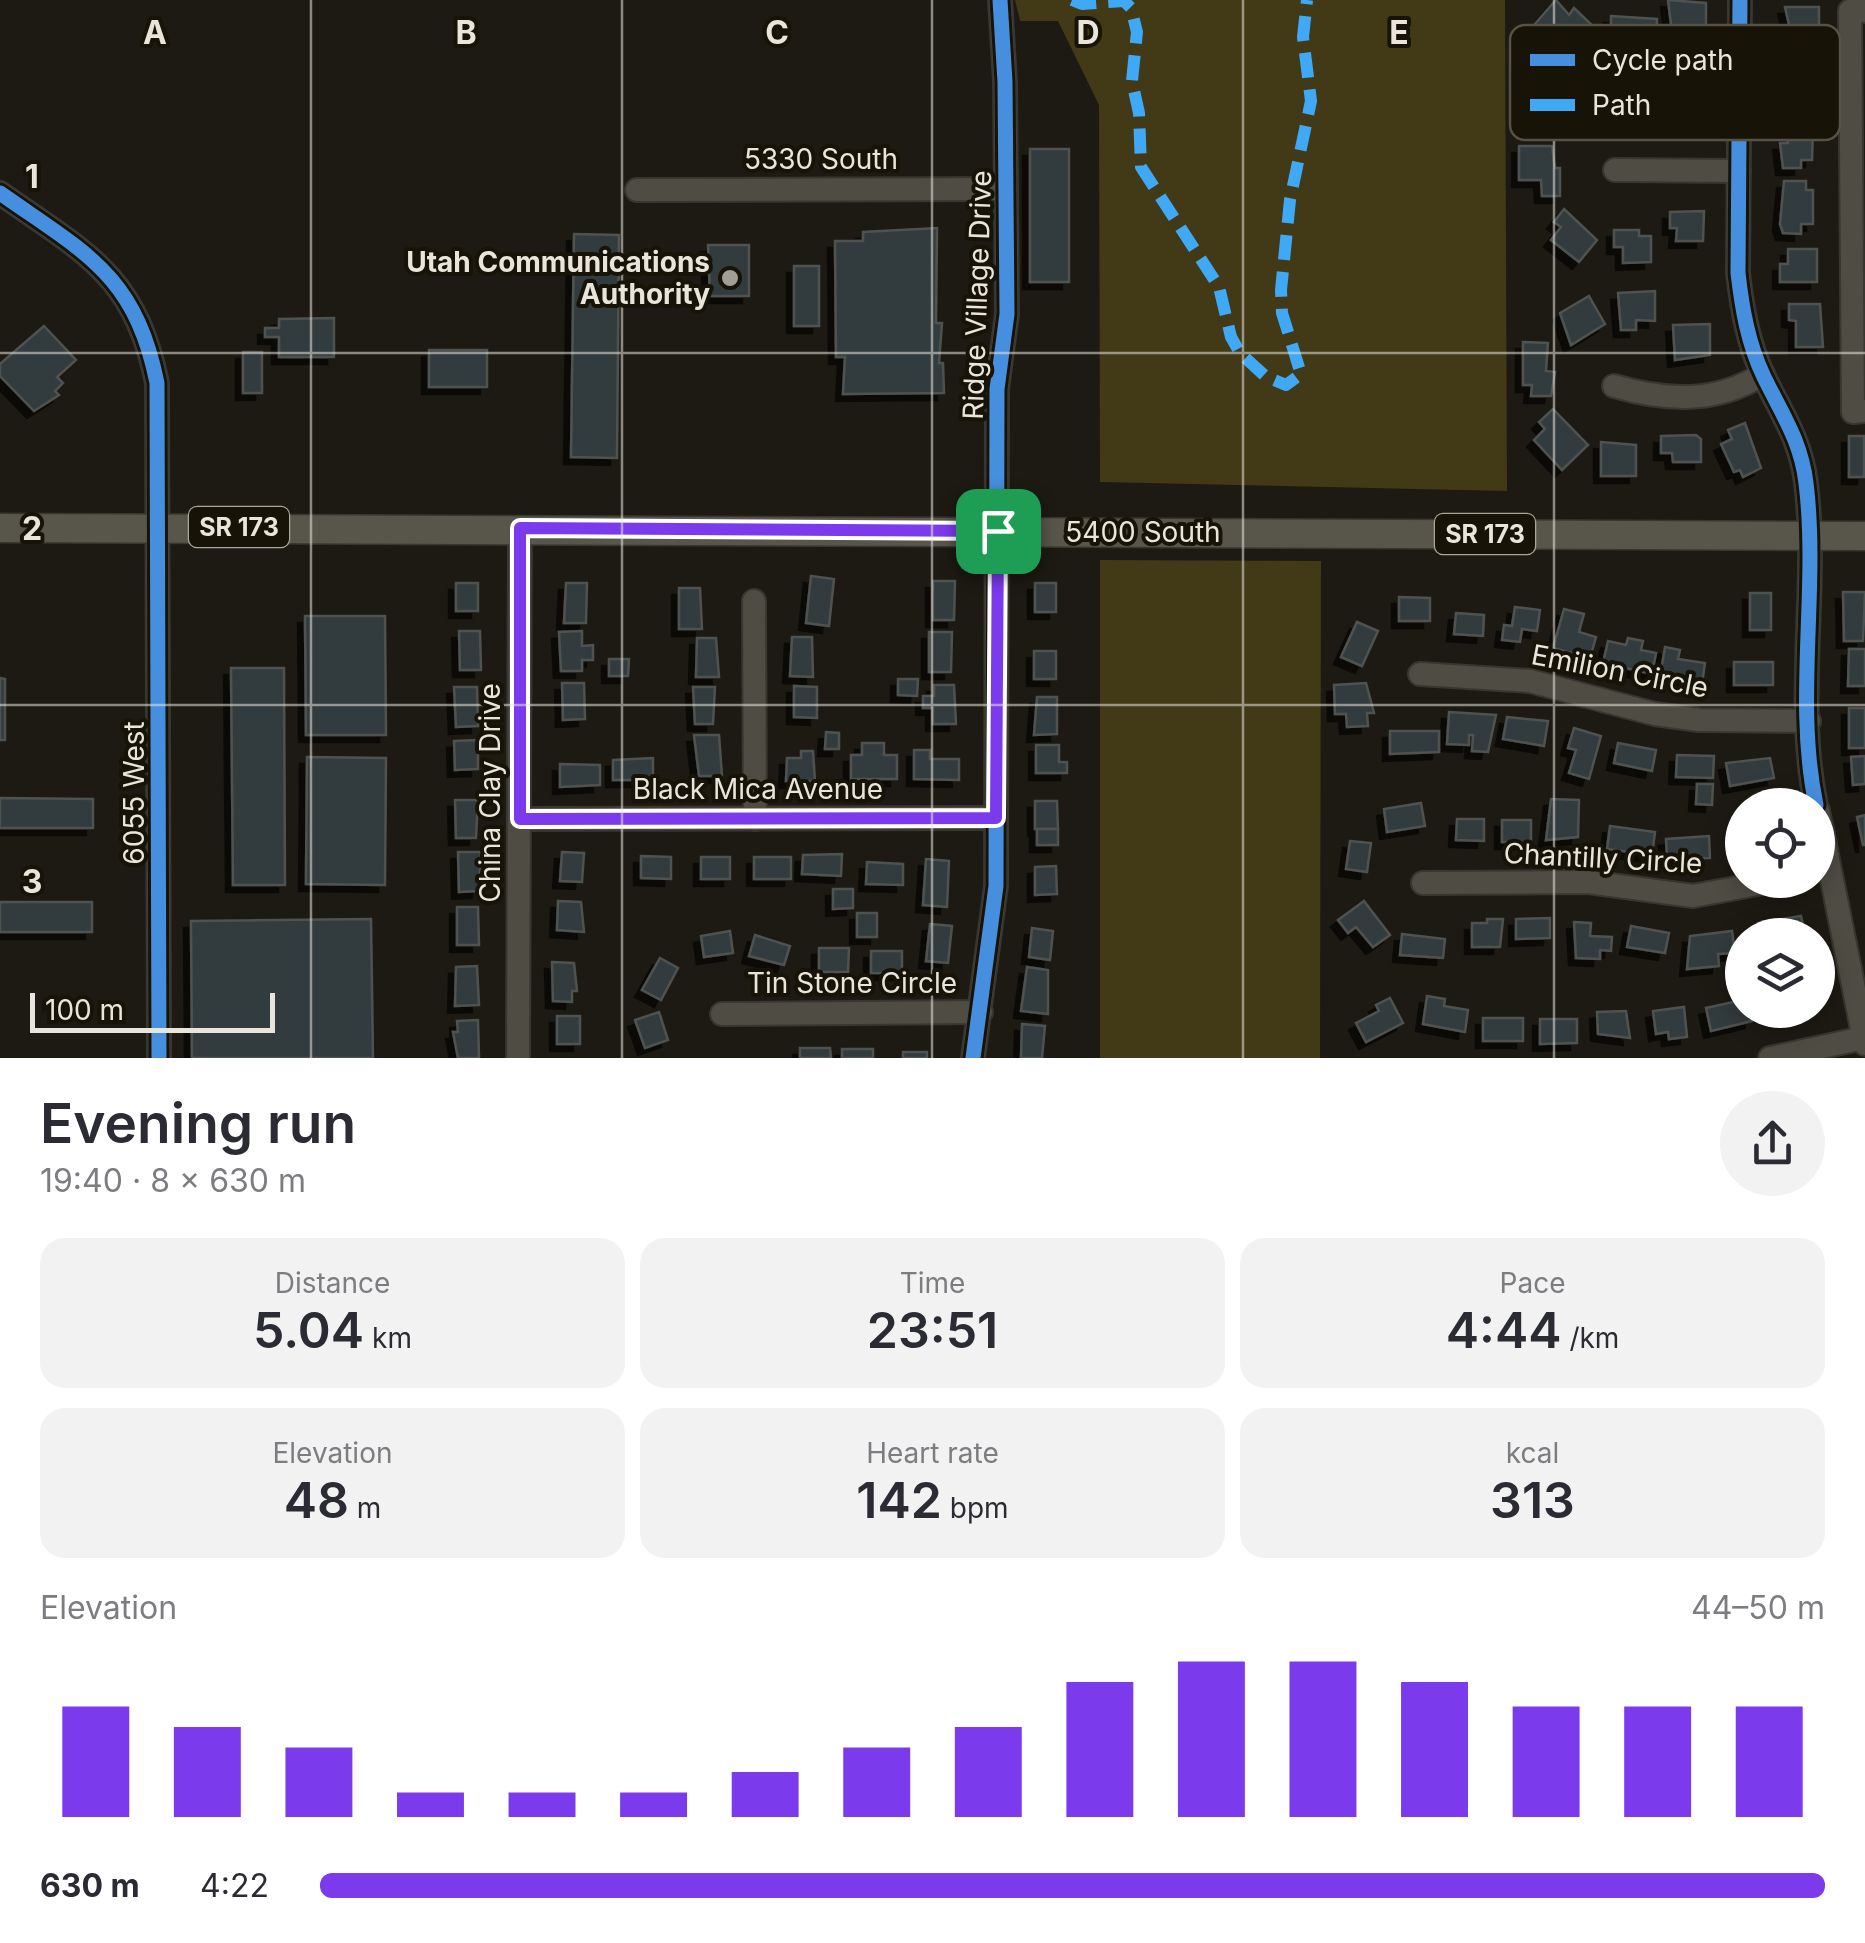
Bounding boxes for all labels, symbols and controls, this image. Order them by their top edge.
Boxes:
text: A [143,13,167,52]
text: B [455,13,477,52]
text: C [765,13,789,52]
text: D [1076,13,1100,52]
text: E [1389,13,1409,52]
legend [1510,25,1840,140]
text: Cycle path [1592,43,1733,77]
text: Path [1592,88,1651,122]
street label: 5330 South [744,142,898,176]
text: 1 [25,157,39,196]
street label: Ridge Village Drive [956,170,998,420]
place label: Utah Communications Authority [406,245,710,311]
marker: Utah Communications Authority [719,267,741,289]
pin [956,489,1041,574]
icon: arrive [971,504,1026,559]
road number: SR 173 [189,507,289,547]
text: 2 [22,509,42,548]
road number: SR 173 [1435,514,1535,554]
street label: 5400 South [1065,515,1221,549]
street label: Emilion Circle [1529,637,1711,705]
street label: China Clay Drive [473,683,507,903]
street label: 6055 West [117,721,151,865]
street label: Black Mica Avenue [633,772,883,806]
map controls [1725,788,1835,1028]
button: locate [1725,788,1835,898]
street label: Chantilly Circle [1503,836,1703,880]
text: 3 [22,862,42,901]
button: layers [1725,918,1835,1028]
street label: Tin Stone Circle [747,966,957,1000]
scale bar [30,988,275,1032]
text: 100 m [45,993,124,1027]
text: Evening run [40,1090,356,1156]
button: share [1720,1091,1825,1196]
text: 19:40 · 8 × 630 m [40,1161,306,1200]
text: Distance [275,1266,390,1300]
text: Time [900,1266,965,1300]
text: Pace [1500,1266,1565,1300]
text: 5.04 [253,1300,364,1360]
text: 23:51 [867,1300,998,1360]
text: 4:44 [1446,1300,1562,1360]
text: km [364,1321,412,1355]
text: /km [1562,1321,1619,1355]
text: Elevation [273,1436,392,1470]
text: Heart rate [866,1436,999,1470]
text: kcal [1506,1436,1559,1470]
text: 48 [284,1470,349,1530]
text: 142 [856,1470,942,1530]
text: 313 [1490,1470,1575,1530]
text: m [349,1491,381,1525]
text: bpm [942,1491,1009,1525]
text: Elevation [40,1588,177,1627]
text: 44–50 m [1691,1588,1825,1627]
text: 630 m [40,1866,140,1905]
text: 4:22 [200,1866,269,1905]

